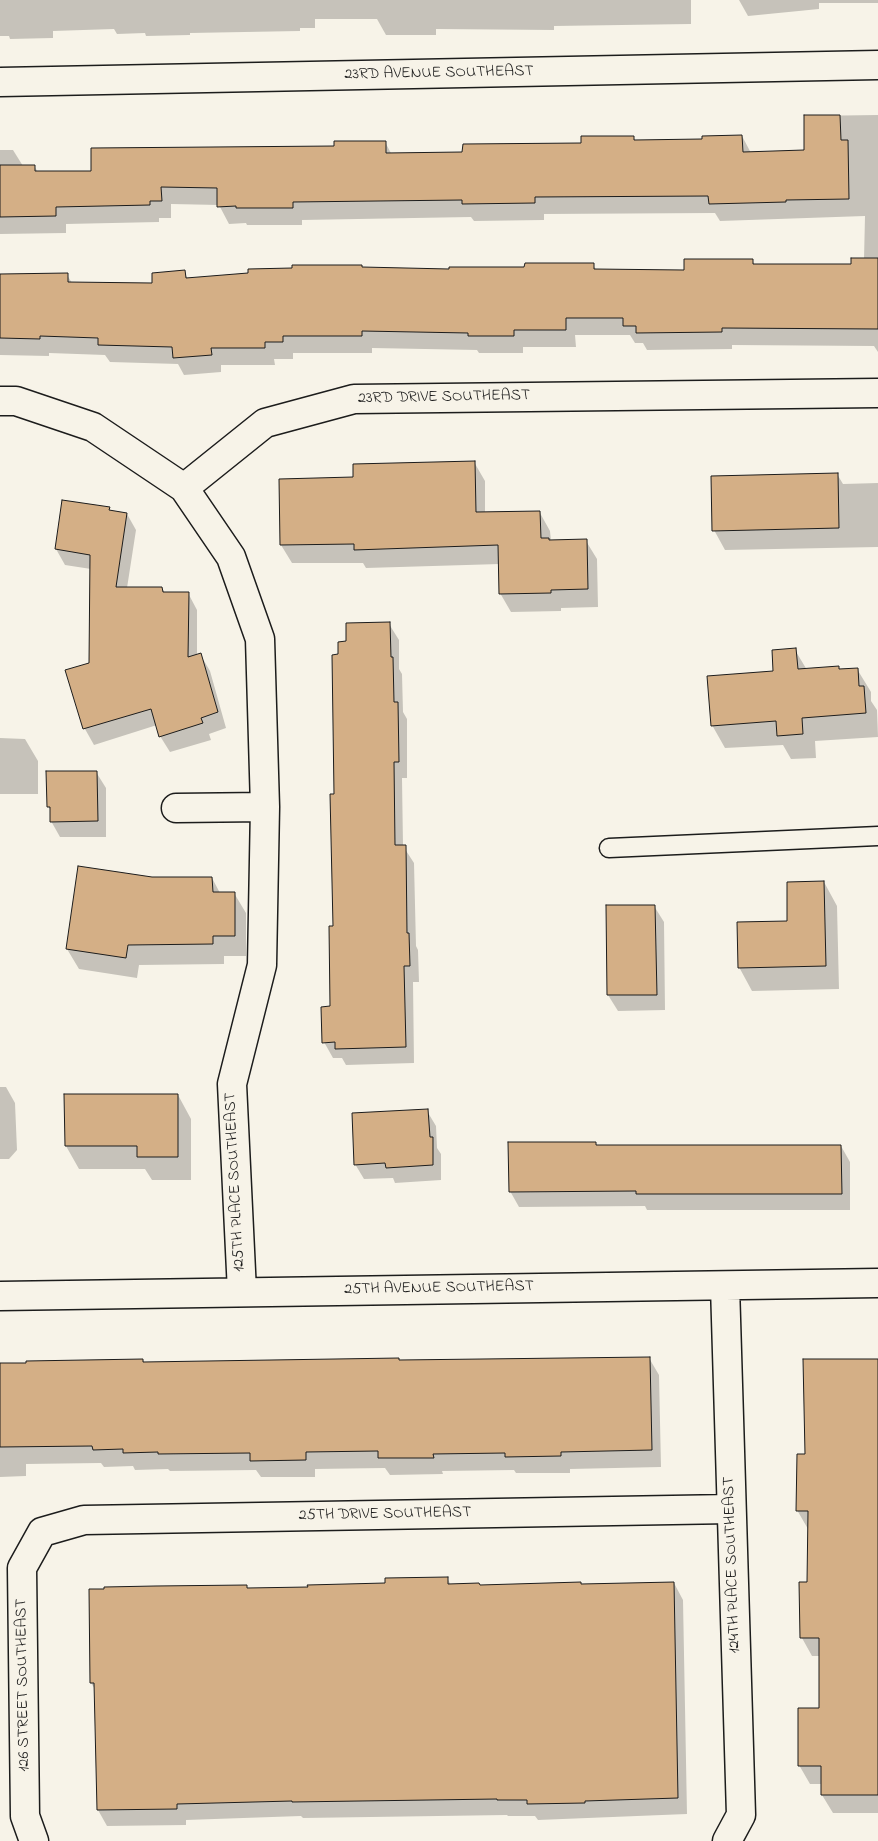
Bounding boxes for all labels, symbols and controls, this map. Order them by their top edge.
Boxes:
street label: 23RD AVENUE SOUTHEAST [344,63,534,85]
street label: 23RD DRIVE SOUTHEAST [358,387,530,409]
street label: 125TH PLACE SOUTHEAST [222,1092,250,1272]
street label: 25TH AVENUE SOUTHEAST [344,1278,534,1300]
street label: 124TH PLACE SOUTHEAST [720,1476,746,1654]
street label: 25TH DRIVE SOUTHEAST [299,1504,471,1526]
street label: 126 STREET SOUTHEAST [13,1598,35,1772]

